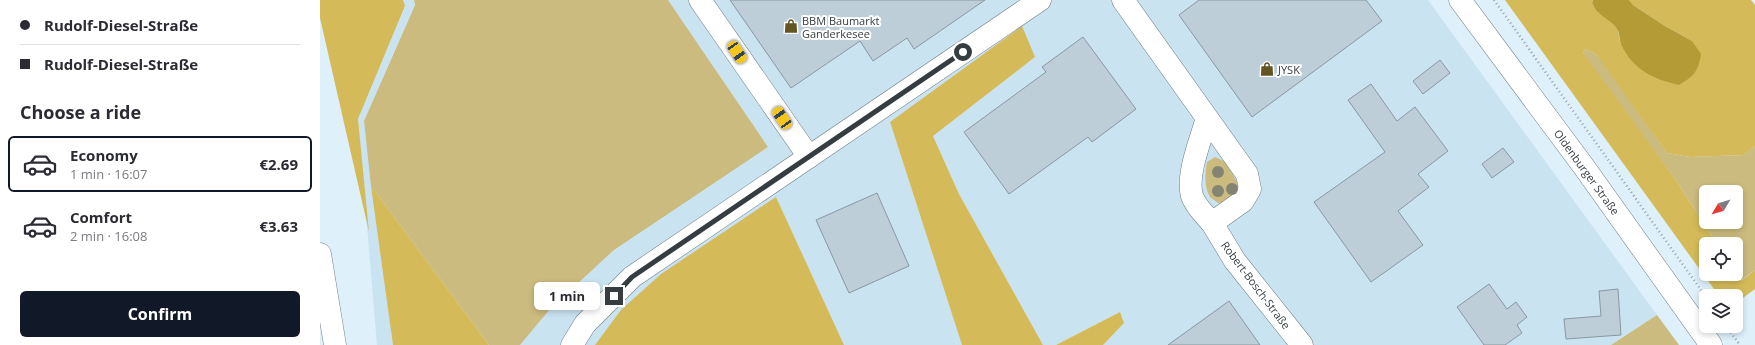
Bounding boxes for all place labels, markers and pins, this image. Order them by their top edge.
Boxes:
place label: BBM Baumarkt Ganderkesee [802,13,879,41]
shop icon: BBM Baumarkt Ganderkesee [783,18,799,34]
shop icon: JYSK [1259,61,1275,77]
place label: JYSK [1277,62,1300,77]

